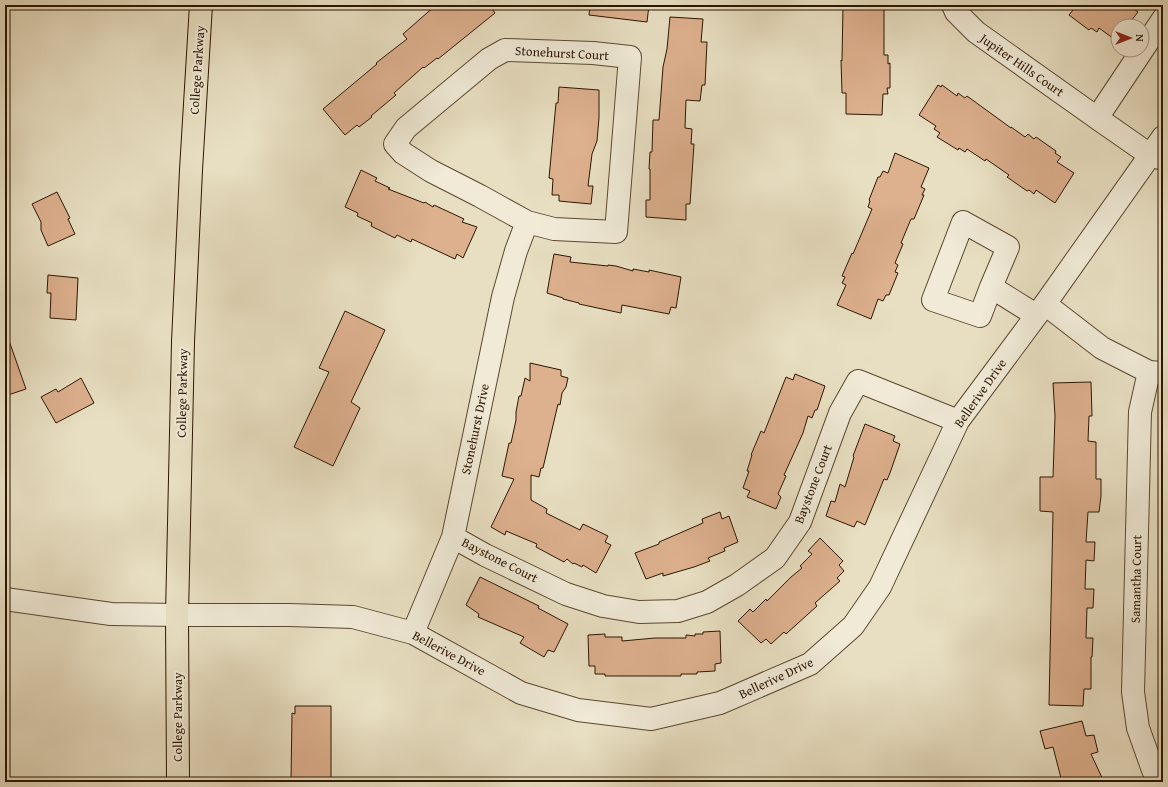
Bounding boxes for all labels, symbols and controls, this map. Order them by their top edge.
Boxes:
north arrow [1110,18,1150,58]
street label: College Parkway [184,24,210,115]
street label: Jupiter Hills Court [974,28,1068,101]
text: N [1132,34,1148,42]
street label: Stonehurst Court [515,41,610,65]
street label: College Parkway [172,348,192,438]
street label: Bellerive Drive [949,355,1011,431]
street label: Stonehurst Drive [456,382,494,476]
street label: Baystone Court [789,441,837,526]
street label: Baystone Court [459,533,542,588]
street label: Samantha Court [1126,534,1146,623]
street label: Bellerive Drive [409,626,489,680]
street label: Bellerive Drive [736,652,816,704]
street label: College Parkway [168,672,187,762]

